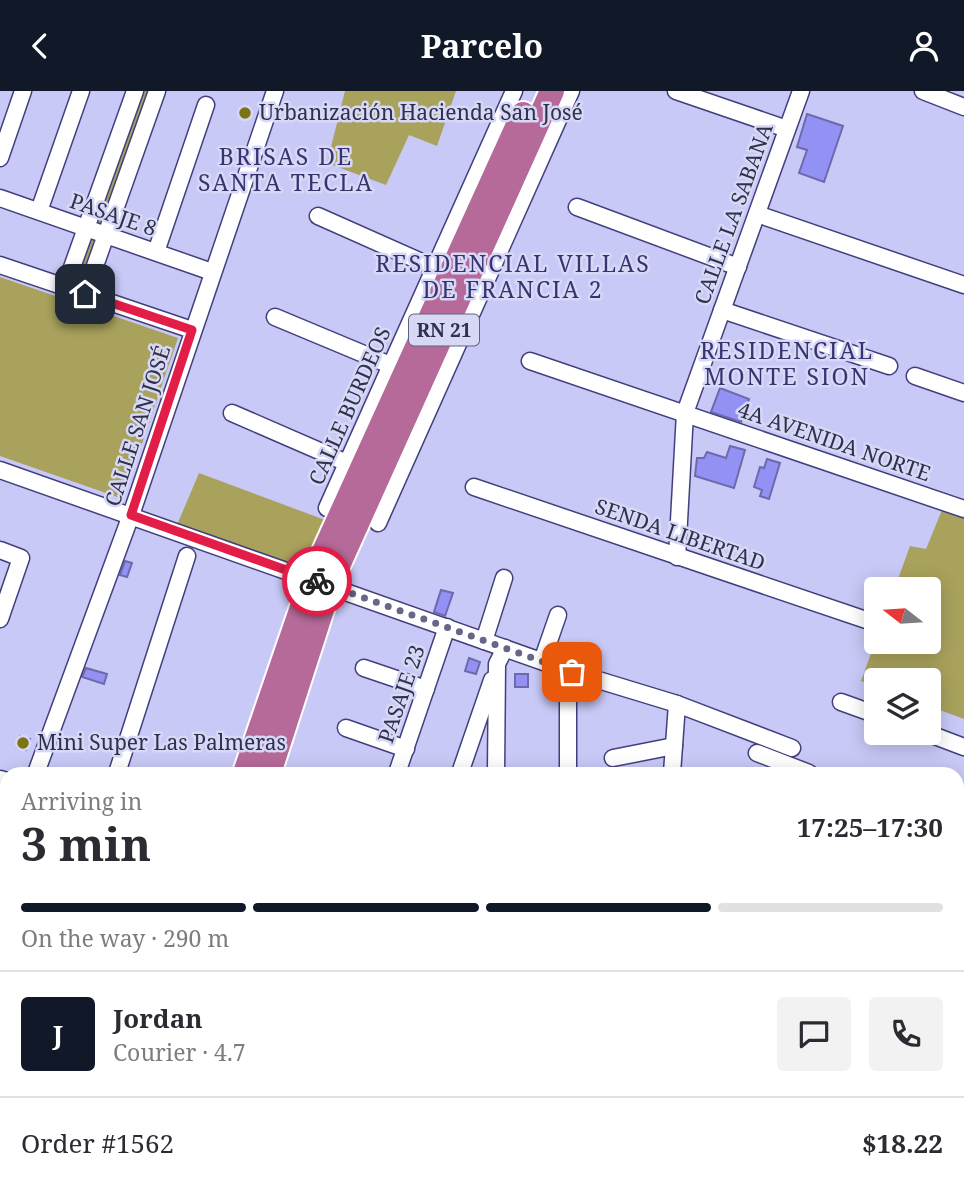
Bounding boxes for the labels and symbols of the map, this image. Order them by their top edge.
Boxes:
place label: Urbanización Hacienda San José [259,98,583,126]
marker: Urbanización Hacienda San José [237,105,253,121]
street label: CALLE LA SABANA [687,119,779,308]
district label: BRISAS DE SANTA TECLA [198,140,374,198]
street label: PASAJE 8 [66,186,160,242]
district label: RESIDENCIAL VILLAS DE FRANCIA 2 [375,247,651,305]
pin [55,264,115,324]
road number: RN 21 [409,315,479,346]
street label: CALLE BURDEOS [302,322,397,489]
district label: RESIDENCIAL MONTE SION [700,334,874,392]
street label: CALLE SAN JOSÉ [98,342,176,510]
street label: 4A AVENIDA NORTE [734,395,934,487]
street label: SENDA LIBERTAD [591,492,769,576]
courier [282,546,352,616]
north arrow [864,577,942,655]
street label: PASAJE 23 [371,641,431,746]
pin [542,642,602,702]
place label: Mini Super Las Palmeras [37,728,286,756]
marker: Mini Super Las Palmeras [15,735,31,751]

